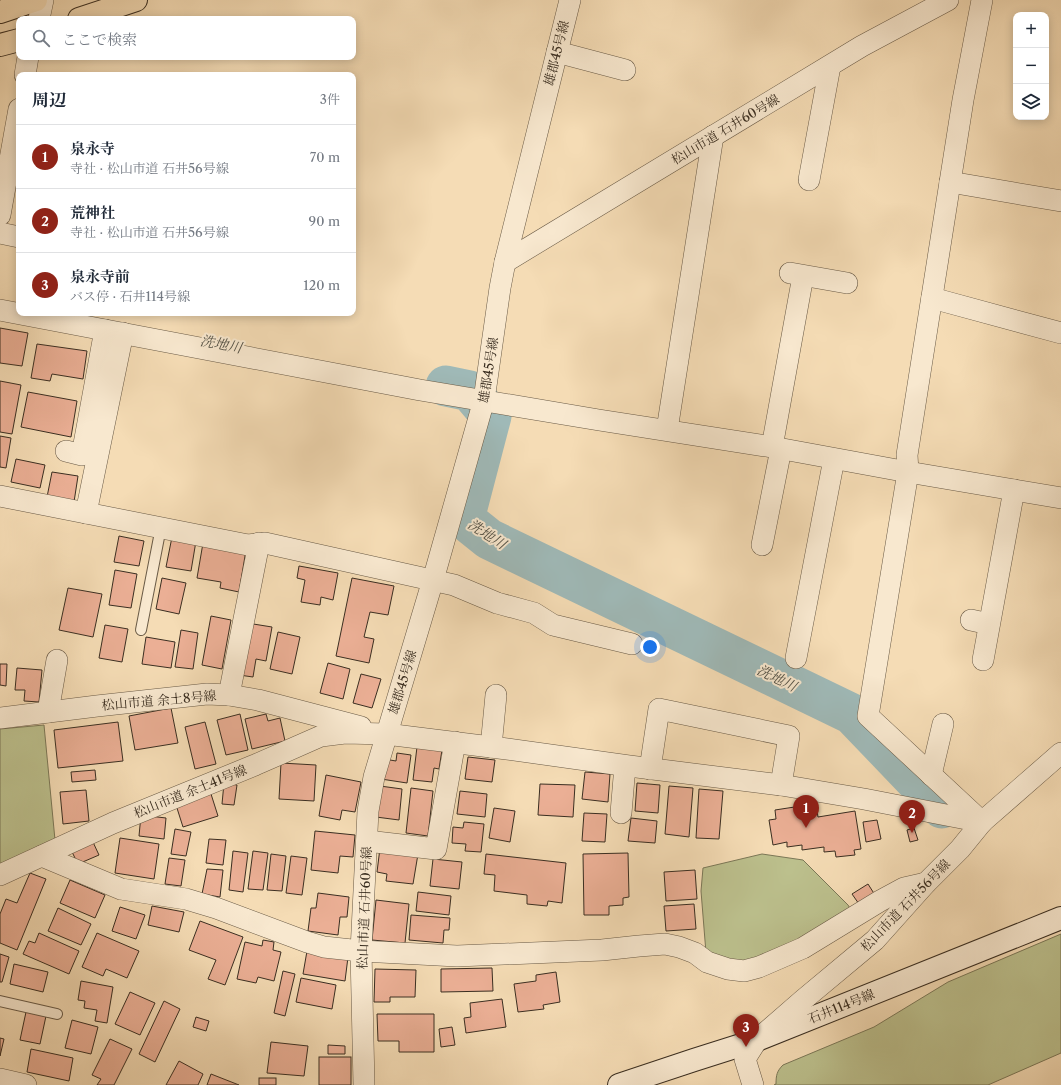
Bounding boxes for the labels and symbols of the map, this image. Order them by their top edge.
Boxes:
street label: 雄郡45号線 [540,19,572,87]
street label: 松山市道 石井60号線 [668,90,782,168]
water label: 洗地川 [199,331,245,357]
street label: 雄郡45号線 [475,336,501,404]
water label: 洗地川 [464,515,511,554]
your location [640,637,660,657]
street label: 雄郡45号線 [385,648,419,716]
water label: 洗地川 [754,661,802,696]
street label: 松山市道 余土8号線 [101,687,217,713]
street label: 松山市道 余土41号線 [131,761,249,821]
pin: 1 [793,795,819,828]
pin: 2 [899,800,925,833]
street label: 松山市道 石井60号線 [354,846,374,970]
street label: 松山市道 石井56号線 [857,856,953,954]
street label: 石井114号線 [805,985,877,1027]
pin: 3 [733,1014,759,1047]

